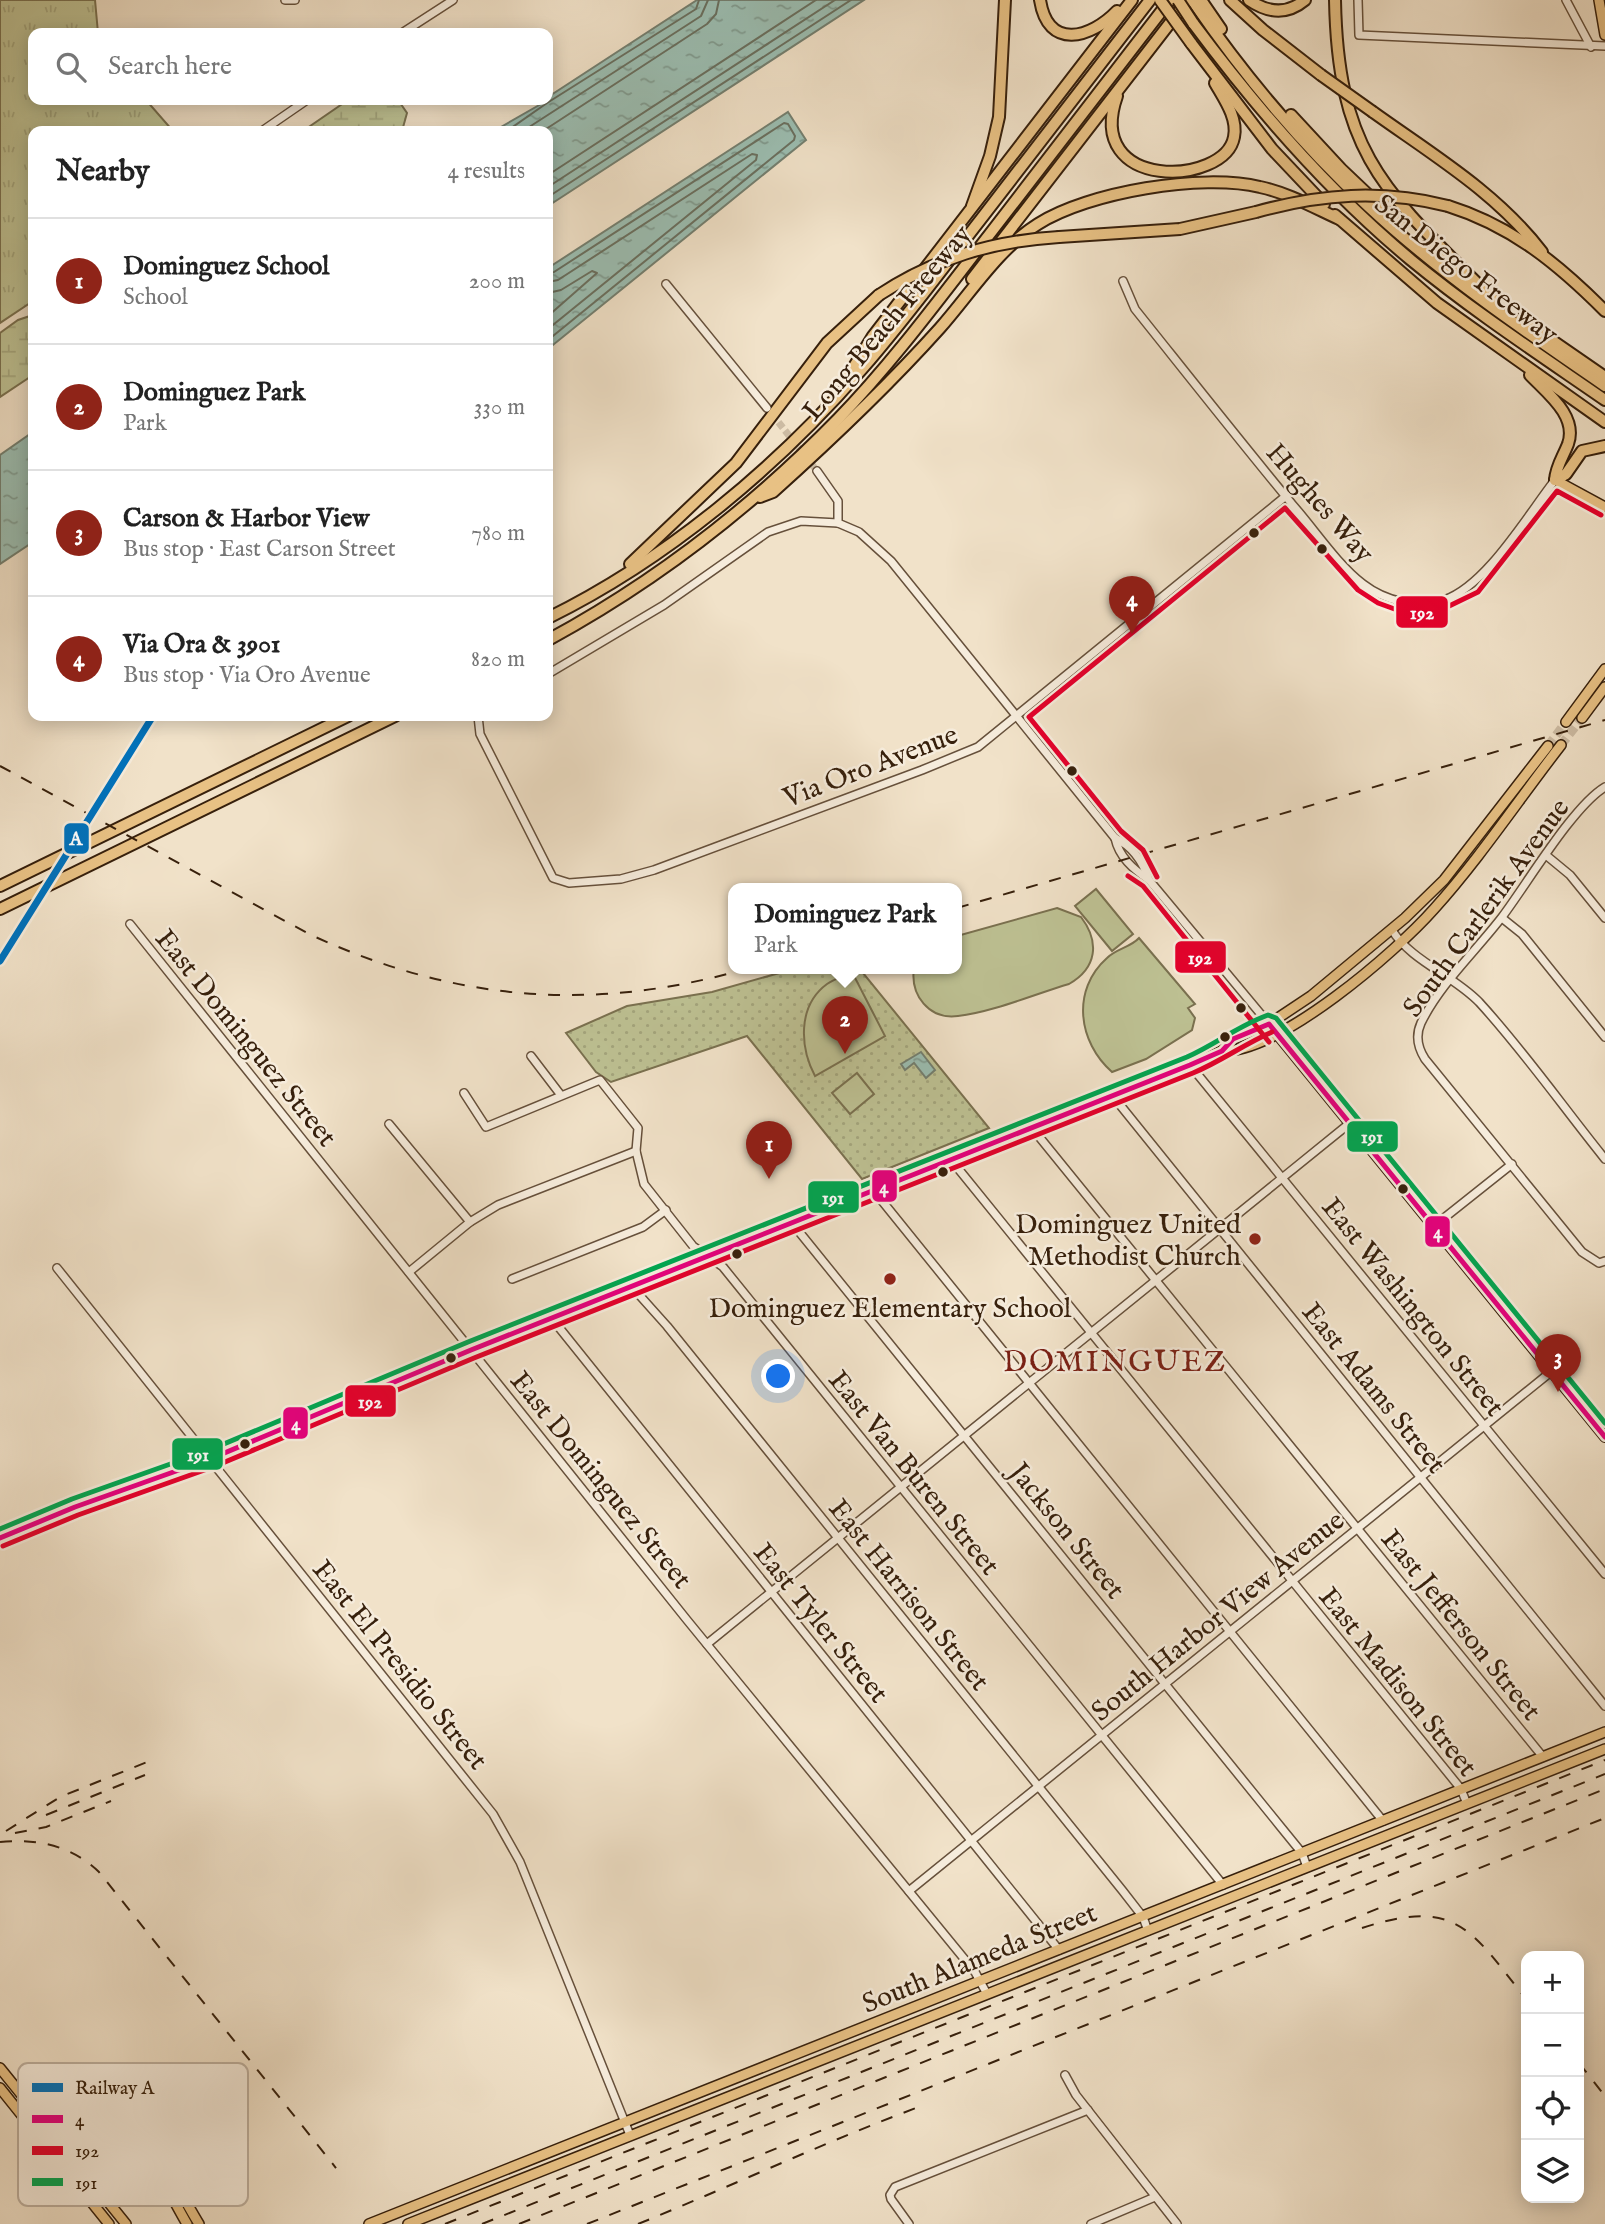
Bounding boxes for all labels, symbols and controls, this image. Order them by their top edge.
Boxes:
search box [28,28,553,105]
icon: search [52,48,90,86]
text: Search here [108,50,232,83]
text: Nearby [56,153,149,191]
text: 4 results [447,157,525,186]
street label: San Diego Freeway [1366,187,1565,353]
street label: Long Beach Freeway [796,218,980,429]
text: Dominguez School [123,250,329,283]
text: 1 [75,267,83,296]
text: 200 m [469,267,525,296]
text: School [123,283,188,312]
text: Dominguez Park [123,376,305,409]
text: 2 [74,393,84,422]
text: 330 m [474,393,525,422]
text: Park [123,409,167,438]
street label: Hughes Way [1258,436,1381,571]
text: Carson & Harbor View [123,502,369,535]
text: 3 [75,519,83,548]
text: 780 m [471,519,525,548]
unlabelled marker [1247,526,1261,540]
text: Bus stop · East Carson Street [123,535,396,564]
unlabelled marker [1315,542,1329,556]
pin: 4 [1109,576,1155,634]
line badge: 192 [1395,595,1449,629]
text: 192 [1410,602,1434,626]
text: Via Ora & 3901 [123,628,280,661]
text: 4 [73,645,85,674]
text: 820 m [471,645,525,674]
text: Bus stop · Via Oro Avenue [123,661,371,690]
street label: Via Oro Avenue [778,718,963,817]
unlabelled marker [1065,764,1079,778]
street label: South Carlerik Avenue [1396,792,1578,1025]
line badge: A [63,822,90,855]
text: A [69,828,84,852]
popup [728,883,962,974]
text: Dominguez Park [754,898,936,931]
street label: East Dominguez Street [147,923,344,1155]
text: Park [754,931,798,960]
line badge: 192 [1174,940,1227,974]
text: 192 [1188,947,1212,971]
pin: 2 [822,996,868,1054]
unlabelled marker [1234,1001,1248,1015]
unlabelled marker [1218,1030,1232,1044]
line badge: 191 [1346,1120,1399,1153]
pin: 1 [746,1121,792,1179]
text: 191 [1361,1126,1383,1150]
unlabelled marker [936,1165,950,1179]
line badge: 4 [871,1169,898,1203]
text: 4 [879,1176,889,1200]
line badge: 191 [807,1180,860,1214]
unlabelled marker [1396,1182,1410,1196]
text: 191 [822,1187,844,1211]
street label: East Washington Street [1313,1191,1511,1424]
place label: Dominguez United Methodist Church [1015,1208,1241,1275]
line badge: 4 [1424,1215,1451,1248]
text: 4 [1433,1221,1443,1245]
marker: Dominguez United Methodist Church [1247,1231,1263,1247]
unlabelled marker [730,1247,744,1261]
marker: Dominguez Elementary School [882,1271,898,1287]
place label: Dominguez Elementary School [708,1292,1072,1327]
street label: East Adams Street [1293,1296,1453,1482]
pin: 3 [1535,1334,1581,1392]
district label: DOMINGUEZ [1003,1344,1227,1382]
unlabelled marker [444,1351,458,1365]
your location [761,1359,795,1393]
street label: East Van Buren Street [820,1364,1007,1583]
street label: East Dominguez Street [502,1365,699,1597]
line badge: 192 [344,1384,397,1418]
text: 192 [358,1391,382,1415]
line badge: 4 [282,1406,309,1440]
text: 4 [291,1413,301,1437]
line badge: 191 [171,1437,224,1471]
unlabelled marker [238,1437,252,1451]
text: 191 [187,1444,209,1468]
street label: Jackson Street [999,1454,1132,1607]
street label: East Harrison Street [820,1493,996,1699]
street label: South Harbor View Avenue [1085,1504,1352,1730]
street label: East Jefferson Street [1372,1523,1548,1729]
street label: East Tyler Street [745,1536,896,1711]
street label: East El Presidio Street [304,1554,495,1778]
street label: East Madison Street [1310,1581,1484,1785]
street label: South Alameda Street [857,1896,1103,2022]
map controls [1521,1951,1584,2203]
button: + [1521,1951,1584,2014]
button: − [1521,2014,1584,2077]
legend [18,2063,248,2206]
text: Railway A [75,2077,155,2101]
button: locate [1521,2077,1584,2140]
text: 4 [75,2109,85,2133]
text: 192 [75,2140,99,2164]
button: layers [1521,2140,1584,2203]
text: 191 [75,2172,97,2196]

